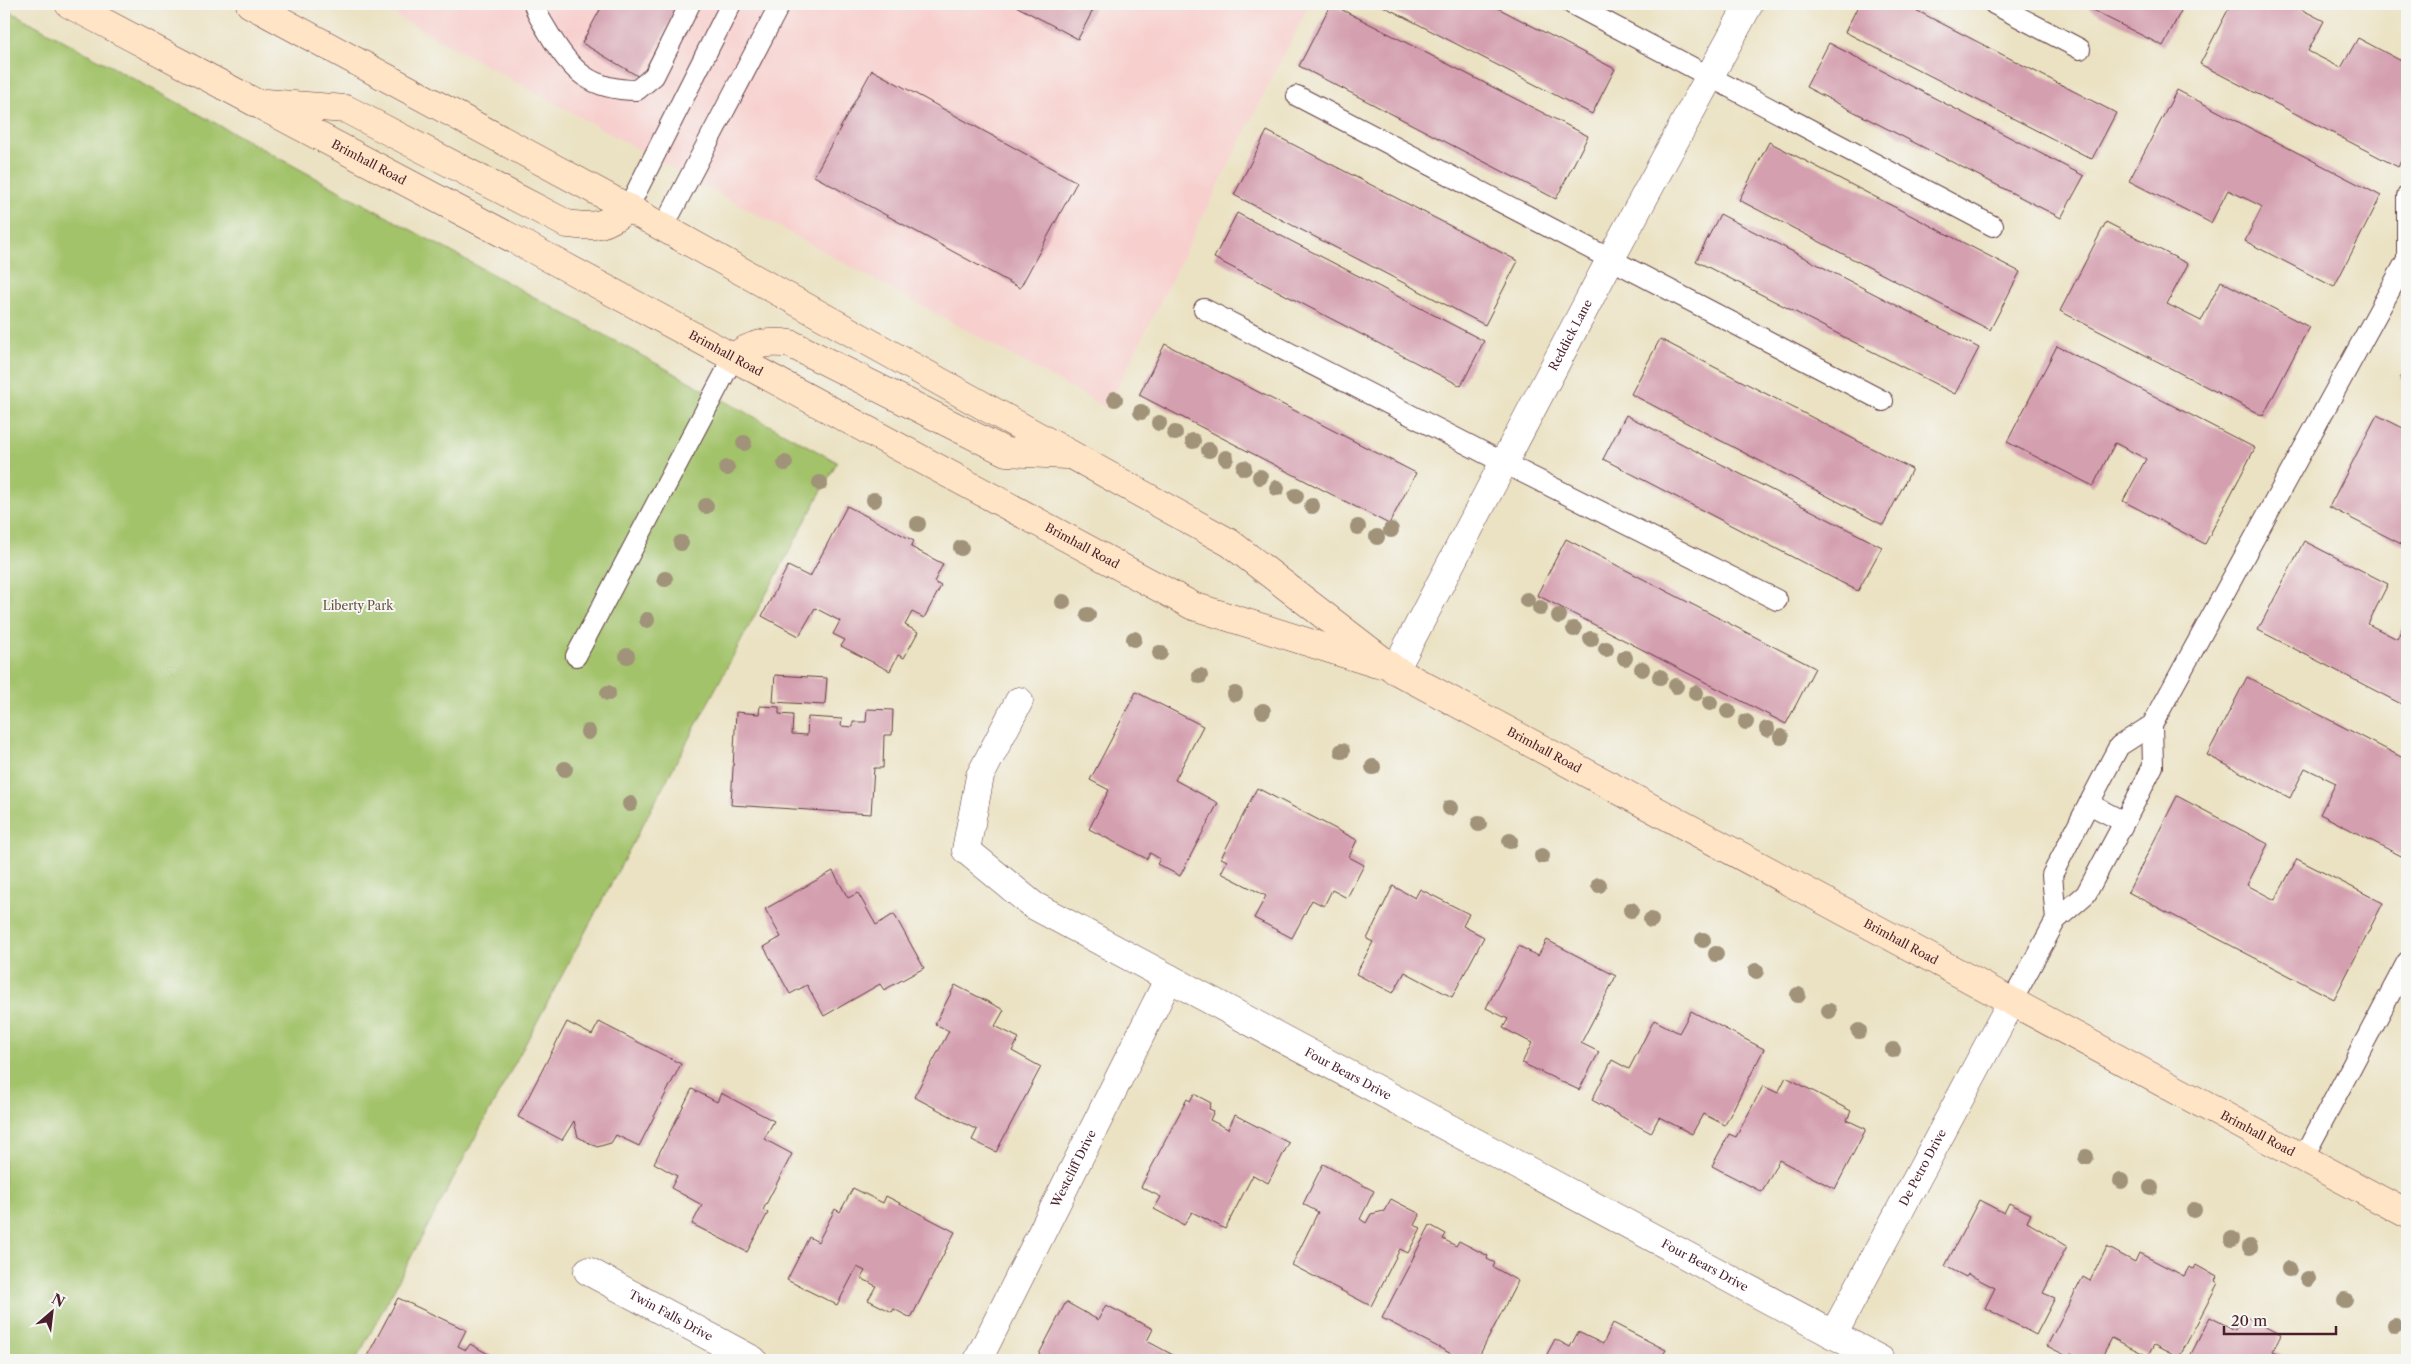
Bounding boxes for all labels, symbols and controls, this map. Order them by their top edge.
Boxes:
street label: Brimhall Road [329,136,409,188]
street label: Reddick Lane [1545,297,1595,373]
street label: Brimhall Road [686,327,766,380]
street label: Brimhall Road [1043,519,1123,572]
park label: Liberty Park [323,598,394,613]
street label: Brimhall Road [1505,724,1585,776]
street label: Brimhall Road [1861,915,1941,968]
street label: Four Bears Drive [1302,1044,1394,1103]
street label: Brimhall Road [2218,1107,2298,1160]
street label: De Petro Drive [1896,1126,1949,1208]
street label: Westcliff Drive [1047,1127,1099,1210]
street label: Four Bears Drive [1659,1236,1751,1295]
north arrow [28,1286,78,1336]
street label: Twin Falls Drive [626,1286,716,1344]
text: N [49,1290,68,1311]
scale bar [2224,1304,2336,1336]
text: 20 m [2231,1311,2267,1330]

